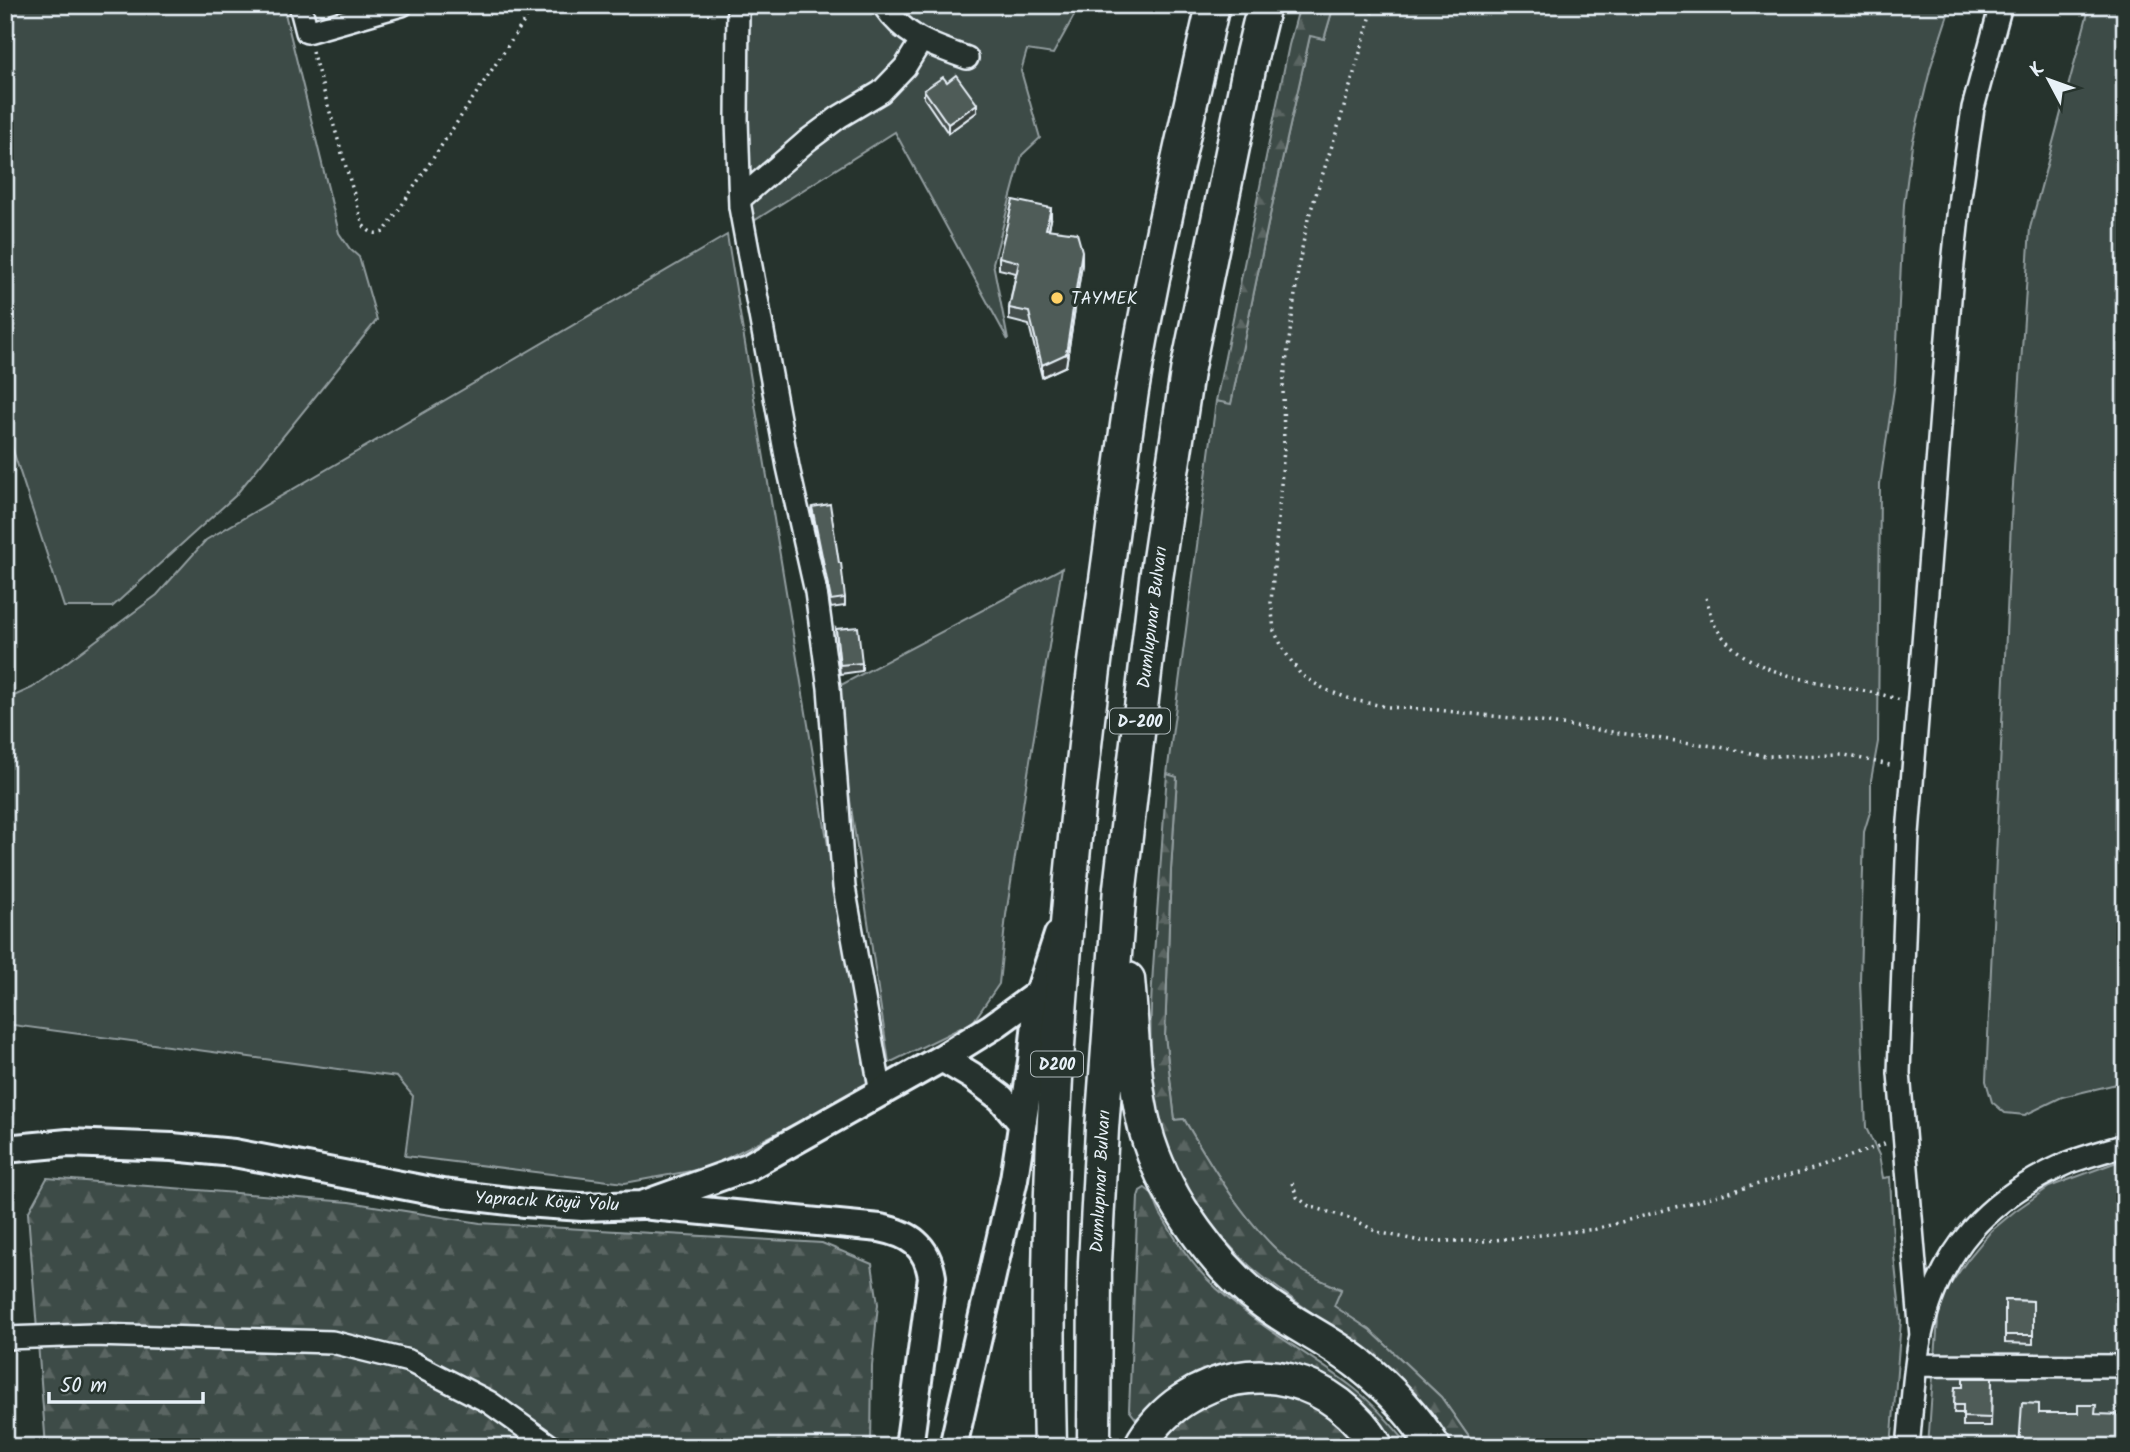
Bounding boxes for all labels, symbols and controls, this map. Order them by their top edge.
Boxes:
north arrow [2014,46,2084,116]
text: K [2023,56,2053,84]
place label: TAYMEK [1071,285,1138,314]
marker: TAYMEK [1049,290,1065,306]
street label: Dumlupınar Bulvarı [1130,544,1177,690]
road number: D-200 [1110,708,1170,734]
road number: D200 [1031,1052,1083,1076]
street label: Dumlupınar Bulvarı [1083,1109,1120,1253]
street label: Yapracık Köyü Yolu [474,1184,620,1221]
scale bar [49,1361,203,1405]
text: 50 m [60,1370,107,1403]

